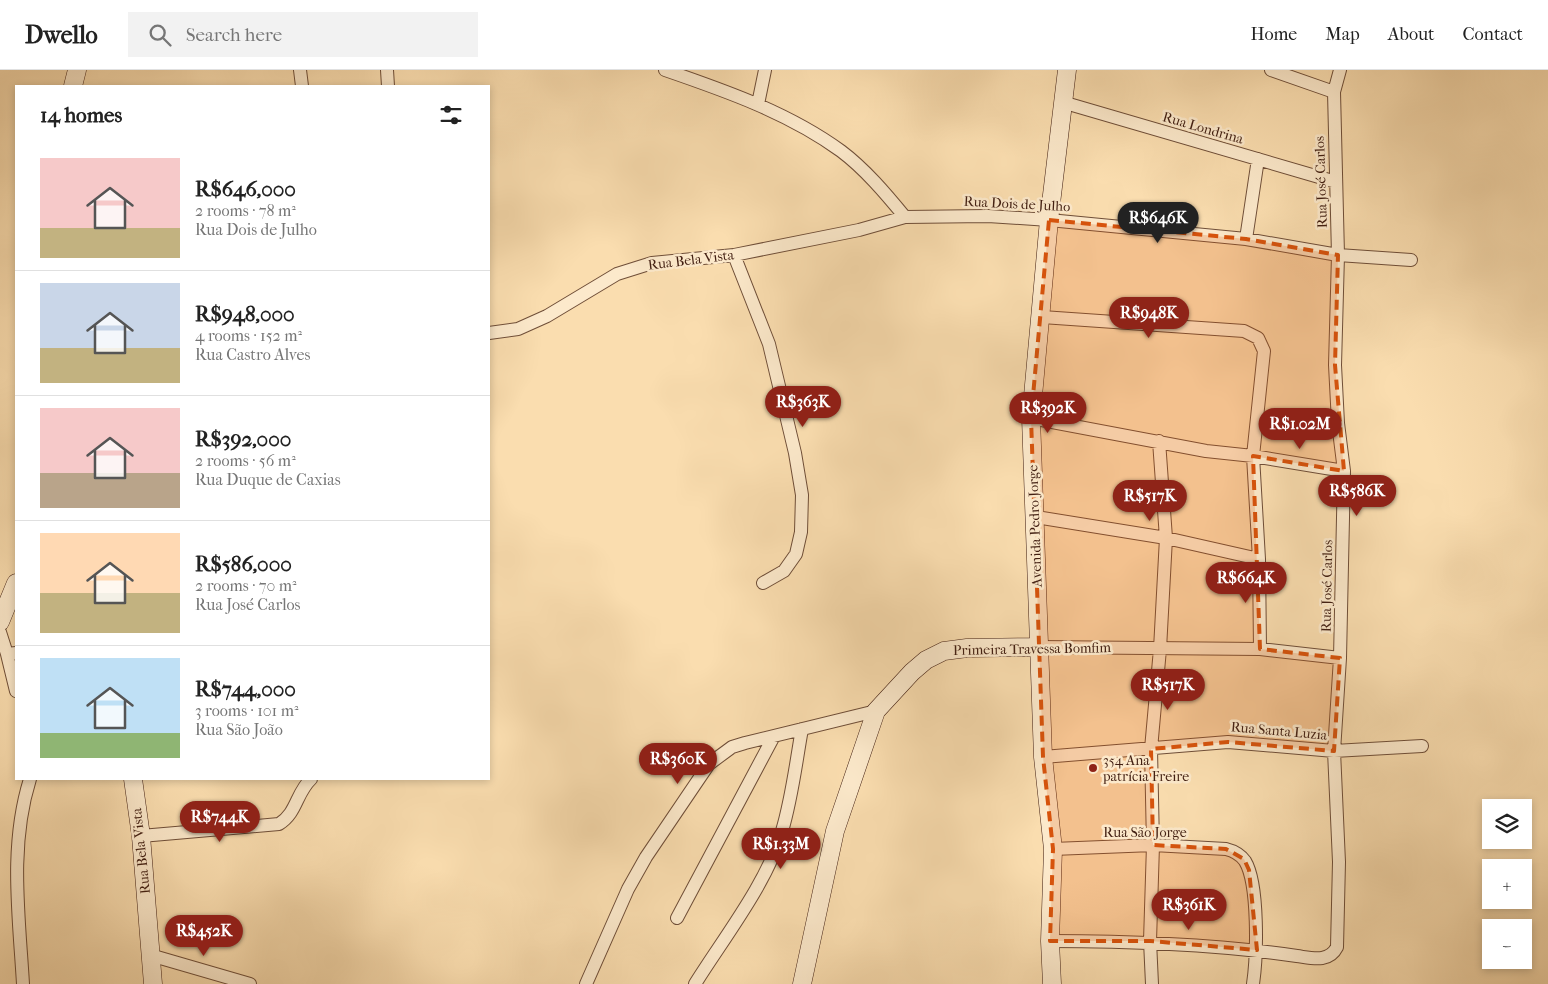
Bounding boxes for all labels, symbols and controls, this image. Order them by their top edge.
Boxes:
search box [128,12,478,57]
text: Dwello [25,21,98,49]
icon: search [146,21,174,49]
text: Search here [186,24,282,46]
text: Home [1250,24,1297,45]
text: Map [1325,24,1360,45]
text: About [1388,24,1434,45]
text: Contact [1462,24,1523,45]
icon: filters [437,101,465,129]
text: 14 homes [40,103,122,127]
street label: Rua Londrina [1161,108,1246,148]
street label: Rua José Carlos [1311,136,1331,228]
text: R$646,000 [195,177,296,201]
icon: home [80,178,140,238]
street label: Rua Dois de Julho [963,193,1071,215]
text: 2 rooms · 78 m² [195,201,296,220]
pin: R$646K [1117,202,1199,244]
text: R$646K [1129,208,1187,227]
text: Rua Dois de Julho [195,220,317,239]
street label: Rua Bela Vista [647,246,735,274]
pin: R$948K [1108,296,1190,339]
text: R$948,000 [195,302,295,326]
icon: home [80,303,140,363]
text: R$948K [1120,303,1178,322]
text: 4 rooms · 152 m² [195,326,302,345]
text: Rua Castro Alves [195,345,310,364]
pin: R$363K [762,386,844,428]
text: R$363K [776,392,830,411]
pin: R$392K [1007,392,1089,434]
text: R$392K [1020,398,1076,417]
pin: R$1.02M [1254,408,1346,450]
text: R$1.02M [1270,414,1330,433]
text: R$392,000 [195,427,291,451]
icon: home [80,428,140,488]
text: 2 rooms · 56 m² [195,451,296,470]
street label: Avenida Pedro Jorge [1024,464,1046,589]
text: Rua Duque de Caxias [195,470,341,489]
pin: R$586K [1316,474,1398,517]
pin: R$517K [1109,480,1191,522]
text: R$586K [1329,481,1385,500]
text: R$517K [1124,486,1176,505]
street label: Rua José Carlos [1318,540,1336,632]
text: R$586,000 [195,552,292,576]
icon: home [80,553,140,613]
pin: R$664K [1205,562,1287,604]
text: R$664K [1217,568,1275,587]
text: 2 rooms · 70 m² [195,576,297,595]
text: Rua José Carlos [195,595,300,614]
street label: Primeira Travessa Bomfim [953,639,1111,659]
pin: R$517K [1127,668,1209,711]
text: R$517K [1142,675,1194,694]
text: R$744,000 [195,677,296,701]
icon: home [80,678,140,738]
text: 3 rooms · 101 m² [195,701,298,720]
street label: Rua Santa Luzia [1230,718,1328,744]
text: Rua São João [195,720,283,739]
pin: R$360K [637,742,719,785]
text: R$360K [650,749,706,768]
place label: 354 Ana patrícia Freire [1102,752,1189,785]
marker: 354 Ana patrícia Freire [1087,762,1099,774]
map controls [1482,799,1532,969]
button: layers [1482,799,1532,849]
pin: R$744K [179,800,261,843]
street label: Rua Bela Vista [128,807,154,895]
text: R$744K [191,807,249,826]
street label: Rua São Jorge [1103,824,1187,841]
pin: R$1.33M [735,828,827,870]
text: R$1.33M [753,834,809,853]
button: + [1482,859,1532,909]
pin: R$361K [1148,888,1230,931]
text: R$361K [1163,895,1215,914]
pin: R$452K [163,914,245,957]
button: − [1482,919,1532,969]
text: R$452K [176,921,232,940]

